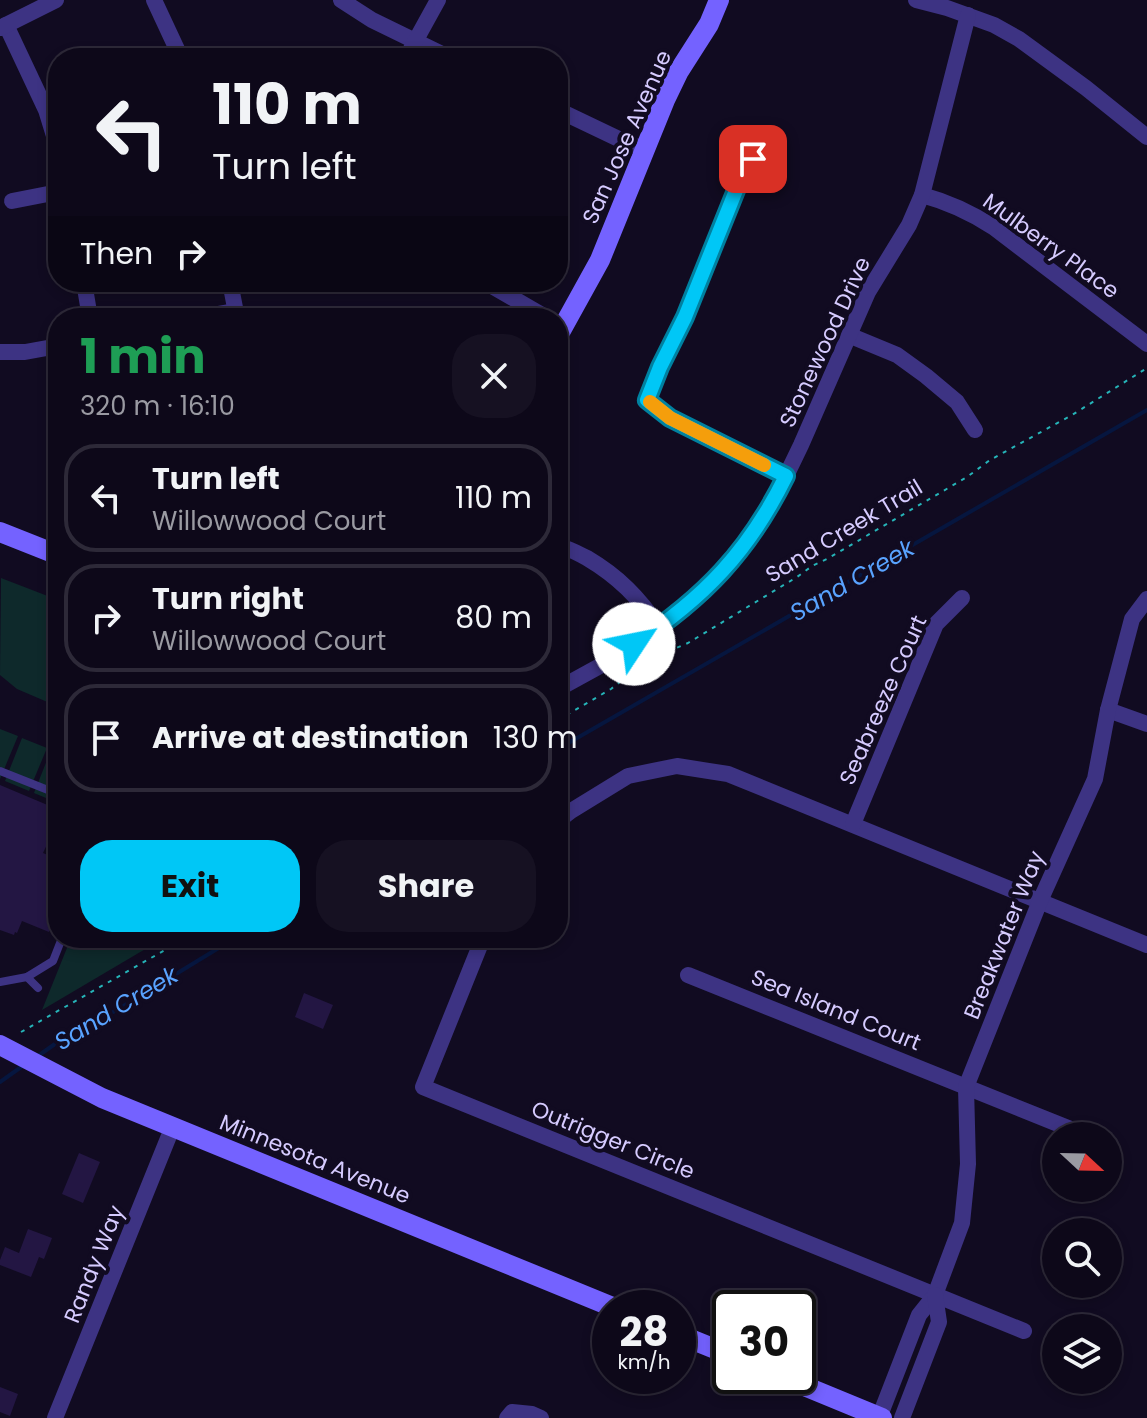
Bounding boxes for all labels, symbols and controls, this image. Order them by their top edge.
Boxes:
street label: San Jose Avenue [575,45,679,229]
text: 110 m [212,65,362,144]
icon: left [80,80,184,184]
pin [719,125,787,193]
icon: arrive [731,137,775,181]
text: Turn left [212,141,357,192]
street label: Mulberry Place [977,186,1125,306]
text: Then [80,232,153,275]
icon: right [169,232,213,276]
street label: Stonewood Drive [772,252,878,432]
text: 1 min [80,323,206,390]
button: close [452,334,536,418]
text: 320 m · 16:10 [80,388,235,424]
text: Turn left [152,457,280,500]
street label: Sand Creek Trail [761,474,927,588]
icon: left [84,476,128,520]
text: 110 m [455,476,532,519]
text: Willowwood Court [152,503,386,539]
water label: Sand Creek [785,533,919,627]
text: Turn right [152,577,304,620]
icon: right [84,596,128,640]
text: 80 m [455,596,532,639]
position arrow [592,602,676,686]
street label: Seabreeze Court [832,610,934,790]
text: Willowwood Court [152,623,386,659]
icon: arrive [84,716,128,760]
text: Arrive at destination [152,716,469,759]
text: 130 m [493,716,578,759]
button: Exit [80,840,300,932]
button: Share [316,840,536,932]
street label: Breakwater Way [956,846,1052,1024]
water label: Sand Creek [48,957,185,1058]
street label: Sea Island Court [746,962,926,1058]
street label: Outrigger Circle [527,1093,699,1187]
street label: Minnesota Avenue [215,1107,415,1211]
north arrow [1042,1122,1122,1202]
map controls [1042,1122,1122,1394]
street label: Randy Way [56,1200,132,1327]
button: search [1042,1218,1122,1298]
speed limit sign: 30 [712,1290,816,1394]
text: 28 [620,1304,668,1360]
button: layers [1042,1314,1122,1394]
text: km/h [617,1348,671,1376]

